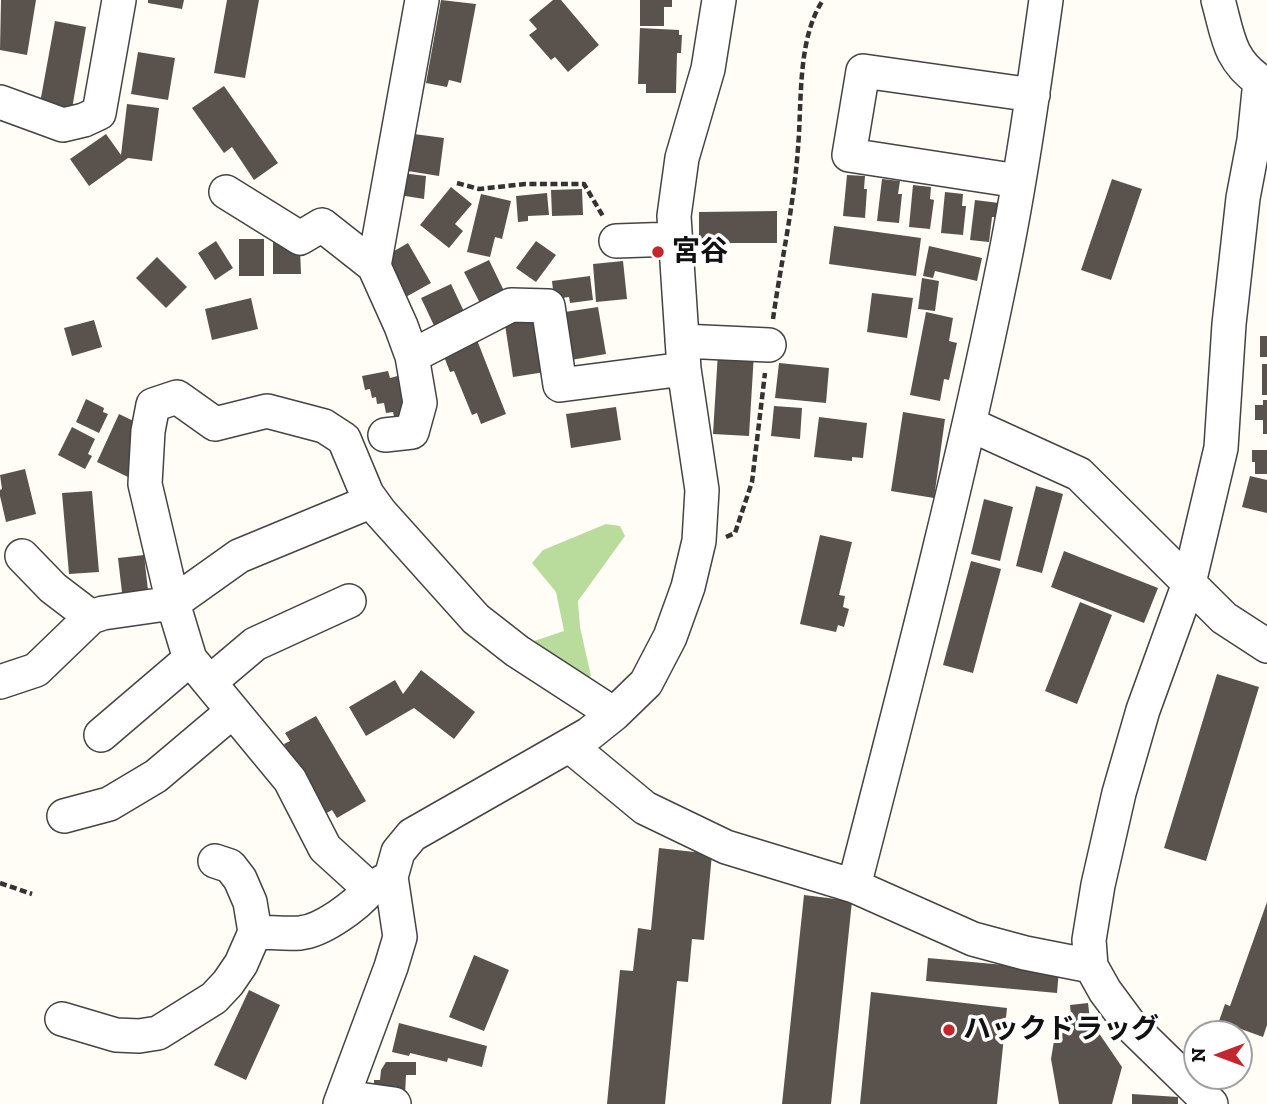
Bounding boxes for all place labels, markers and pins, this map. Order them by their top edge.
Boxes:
place label: 宮谷 [672,235,728,269]
marker: 宮谷 [650,244,666,260]
place label: ハックドラッグ [963,1013,1159,1047]
marker: ハックドラッグ [941,1022,957,1038]

